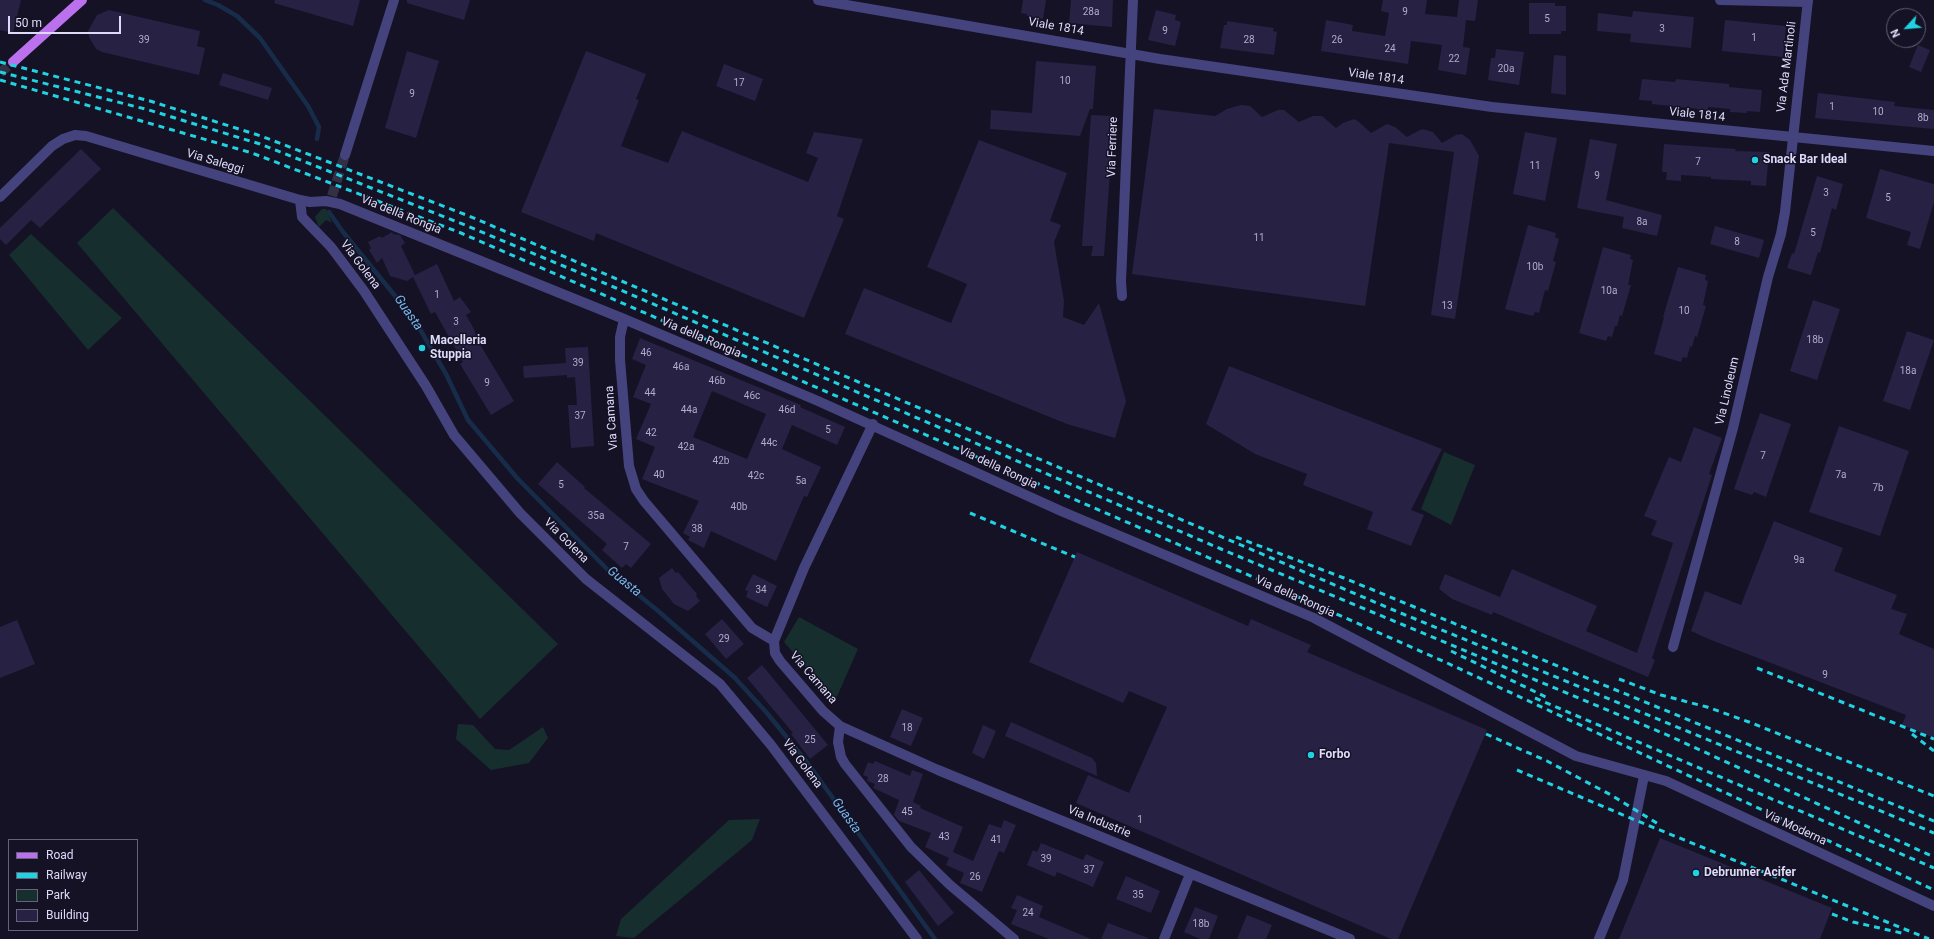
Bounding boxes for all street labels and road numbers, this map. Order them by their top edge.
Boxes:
street label: Viale 1814 [1027,15,1085,39]
street label: Via Ada Martinoli [1774,21,1800,113]
street label: Viale 1814 [1347,66,1405,88]
street label: Viale 1814 [1668,105,1726,125]
street label: Via Ferriere [1105,116,1121,178]
street label: Via Saleggi [184,146,246,178]
street label: Via della Rongia [359,192,443,238]
street label: Via Golena [337,238,383,292]
street label: Via della Rongia [659,315,743,361]
street label: Via Linoleum [1713,356,1743,426]
street label: Via Camana [603,385,621,451]
street label: Via della Rongia [956,443,1040,493]
street label: Via Golena [541,516,591,566]
street label: Via della Rongia [1253,573,1337,621]
street label: Via Camana [786,649,840,707]
street label: Via Golena [779,737,825,791]
street label: Via Industrie [1065,803,1133,841]
street label: Via Moderna [1761,807,1829,849]

